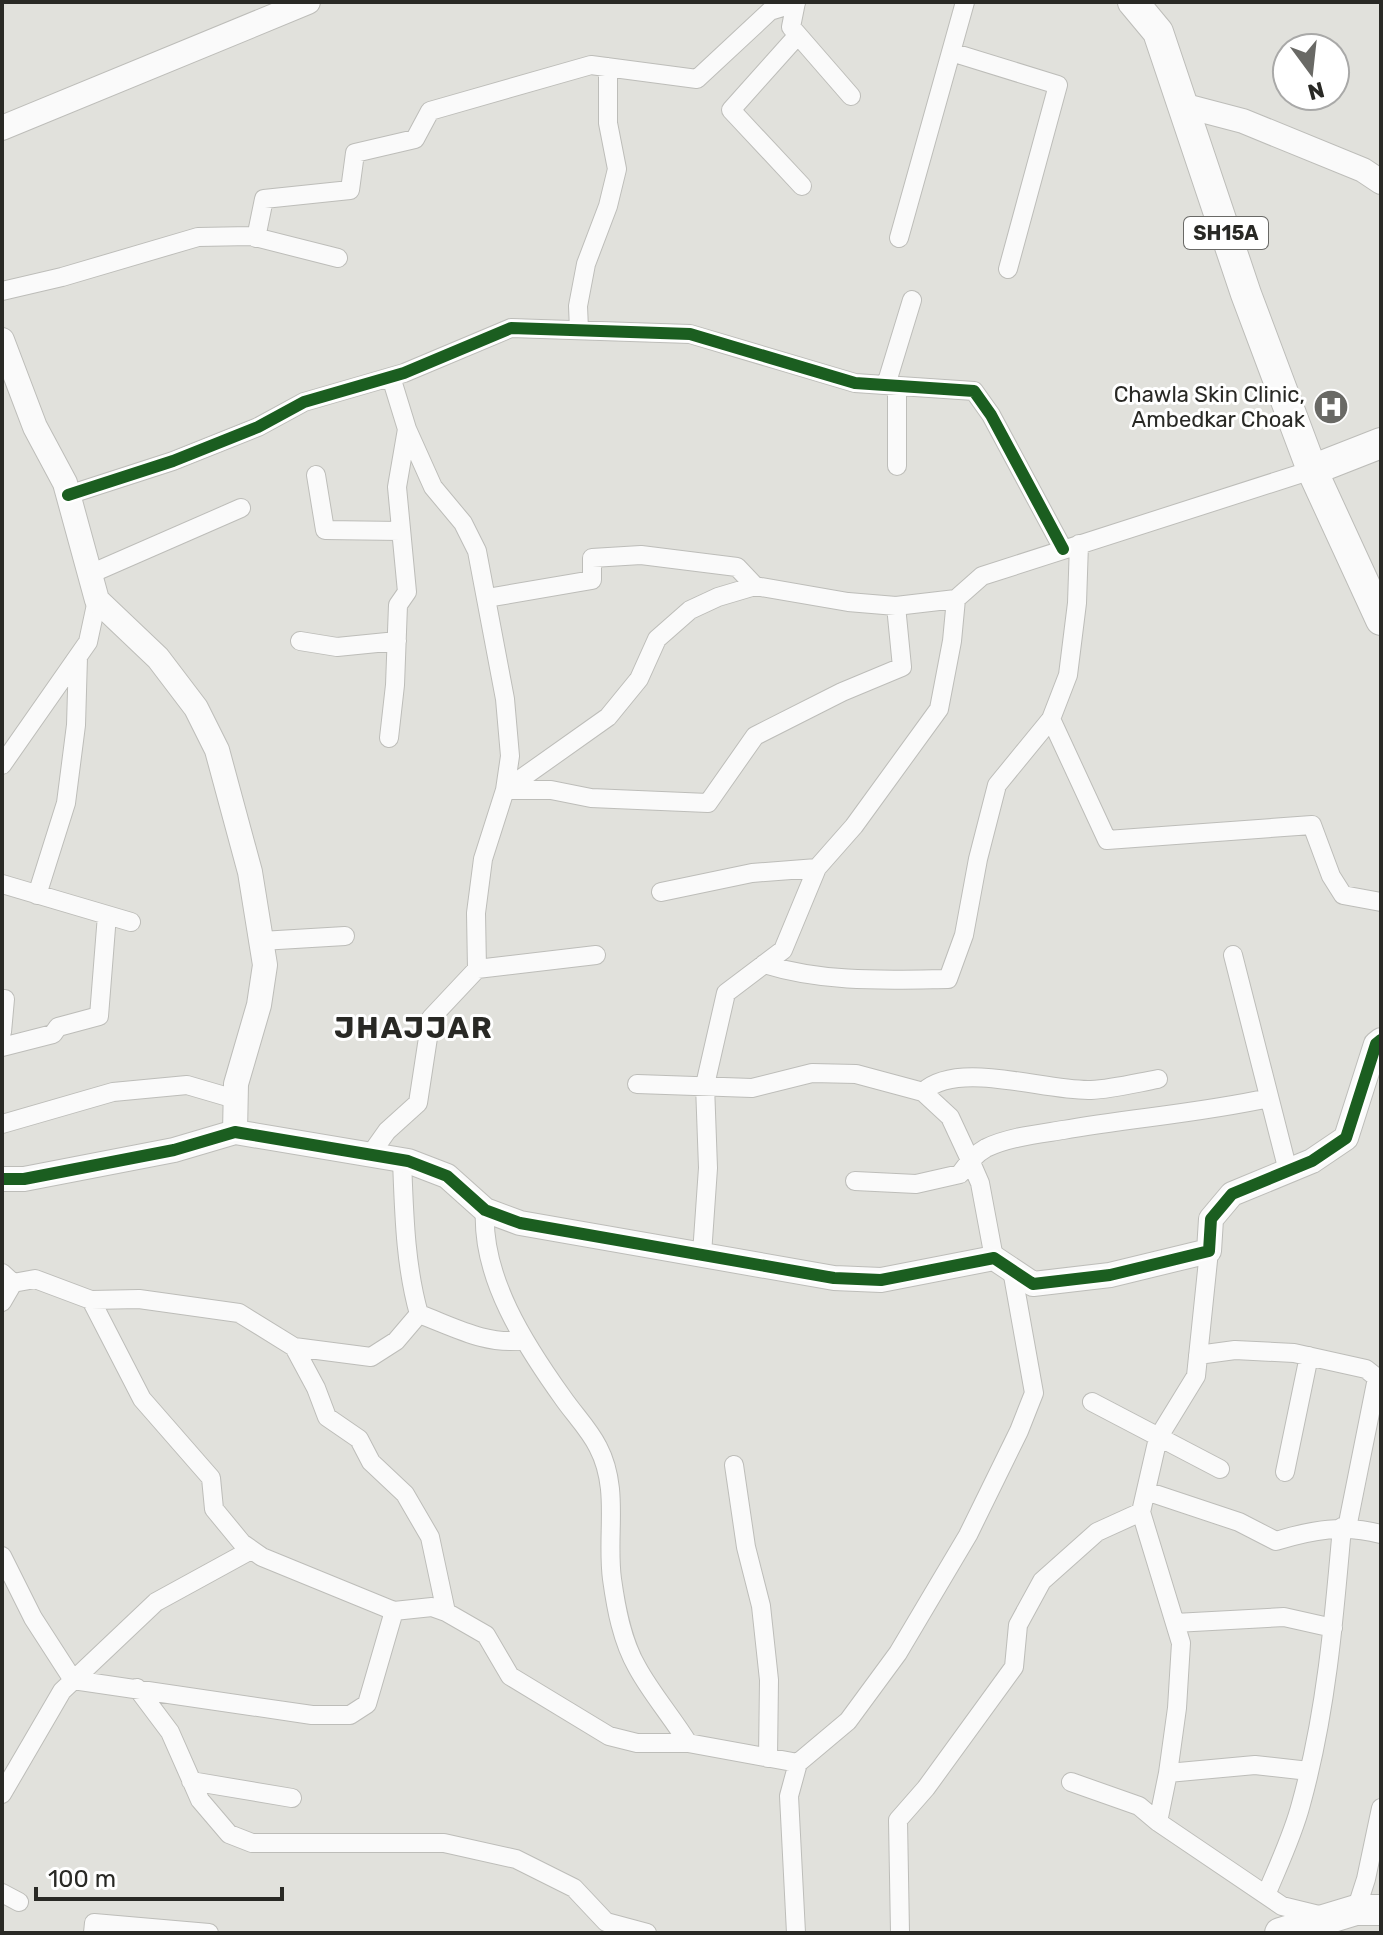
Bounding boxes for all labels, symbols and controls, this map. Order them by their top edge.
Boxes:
north arrow [1271,32,1351,112]
text: N [1305,76,1327,106]
road number: SH15A [1184,217,1268,249]
place label: Chawla Skin Clinic, Ambedkar Choak [1114,381,1306,433]
hospital icon: Chawla Skin Clinic, Ambedkar Choak [1312,388,1350,426]
district label: JHAJJAR [334,1010,494,1046]
scale bar [36,1851,282,1901]
text: 100 m [48,1865,116,1893]

